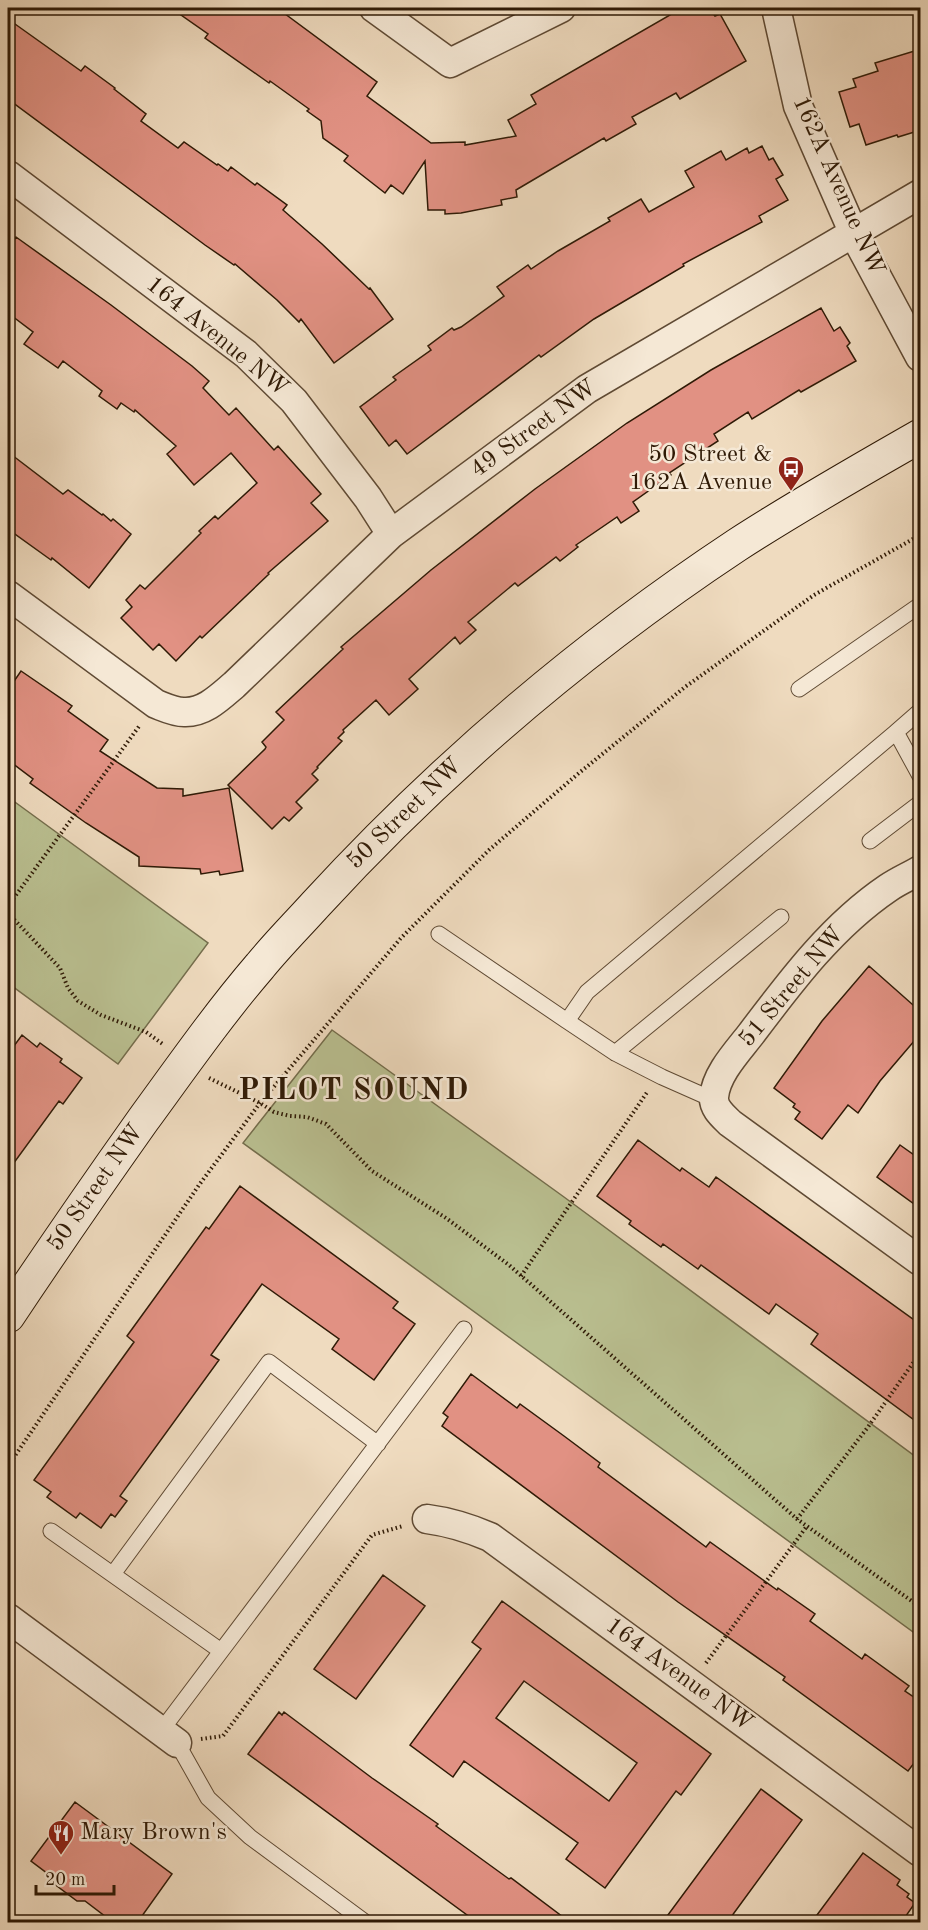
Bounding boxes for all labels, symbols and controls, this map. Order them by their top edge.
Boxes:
street label: 162A Avenue NW [788,93,889,280]
street label: 164 Avenue NW [141,272,293,402]
street label: 49 Street NW [467,375,602,482]
place label: 50 Street & 162A Avenue [629,443,772,495]
bus stop icon: 50 Street & 162A Avenue [776,454,806,492]
street label: 50 Street NW [343,753,467,874]
street label: 51 Street NW [735,922,849,1052]
district label: PILOT SOUND [238,1076,470,1106]
street label: 50 Street NW [43,1120,149,1256]
street label: 164 Avenue NW [601,1614,757,1737]
restaurant icon: Mary Brown's [46,1818,76,1856]
place label: Mary Brown's [80,1821,227,1845]
scale bar [36,1858,114,1896]
text: 20 m [45,1871,85,1889]

